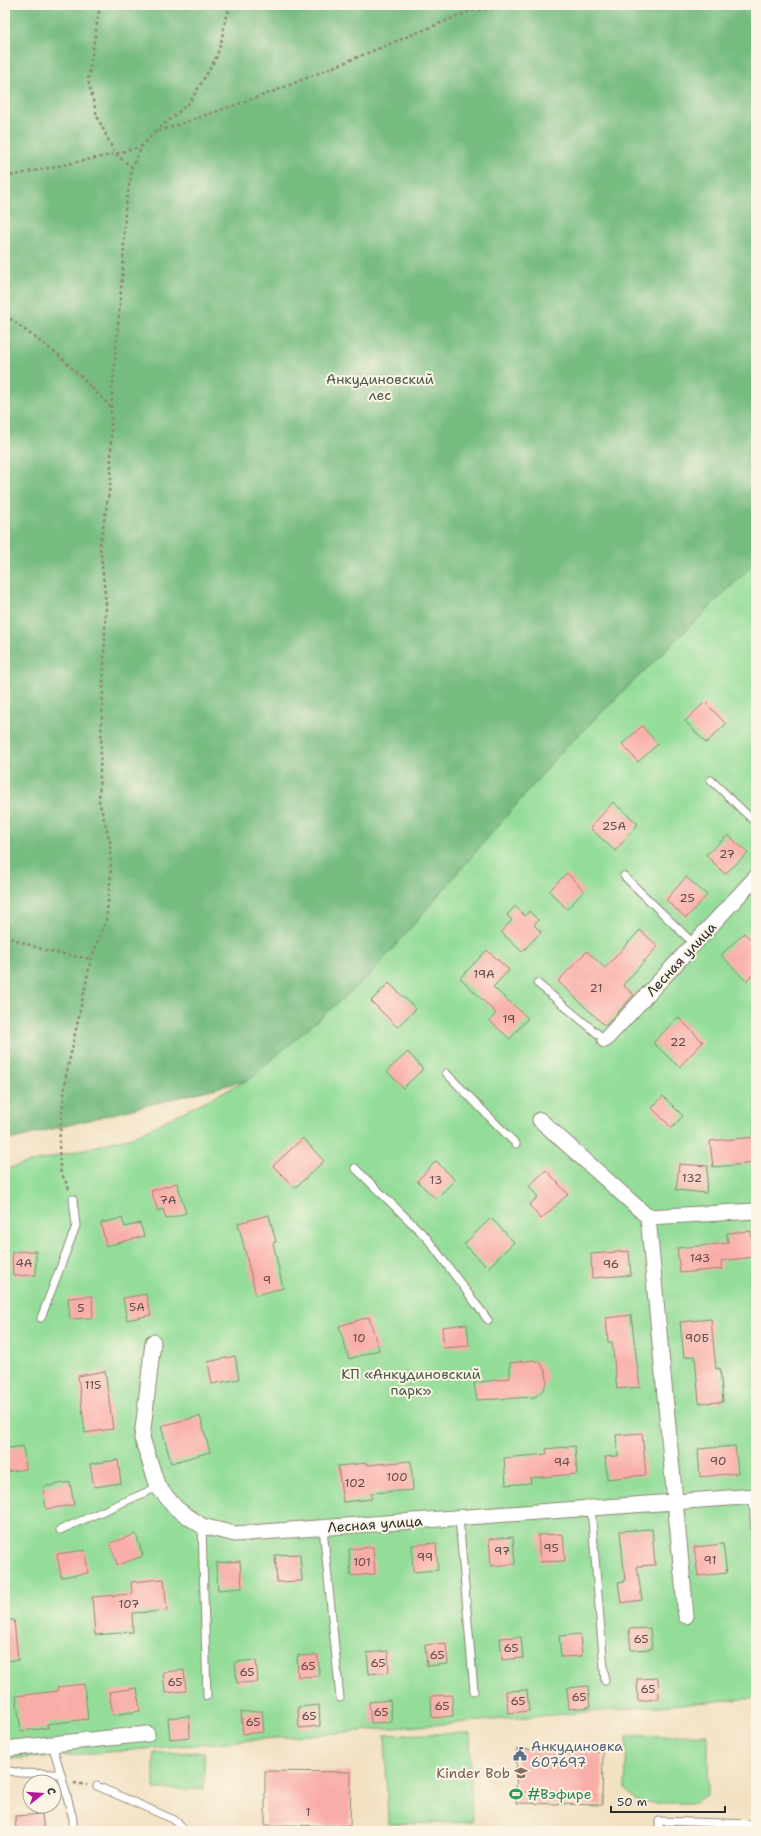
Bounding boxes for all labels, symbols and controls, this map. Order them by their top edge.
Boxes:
park label: Анкудиновский лес [326,370,434,404]
house number: 25А [602,818,626,834]
house number: 27 [719,846,735,862]
house number: 25 [679,890,695,906]
street label: Лесная улица [642,918,720,1000]
house number: 19А [473,966,495,982]
house number: 21 [590,980,602,996]
house number: 19 [503,1011,515,1027]
house number: 22 [670,1034,686,1050]
house number: 132 [682,1170,702,1186]
house number: 13 [430,1172,442,1188]
house number: 7А [159,1192,177,1208]
house number: 143 [690,1250,710,1266]
house number: 4А [15,1255,33,1271]
house number: 96 [603,1256,619,1272]
house number: 9 [263,1272,271,1288]
house number: 5А [129,1299,145,1315]
house number: 5 [77,1300,85,1316]
house number: 10 [352,1330,366,1346]
house number: 90Б [685,1330,709,1346]
park label: КП «Анкудиновский парк» [341,1365,481,1399]
house number: 115 [85,1377,101,1393]
house number: 90 [710,1453,726,1469]
house number: 94 [554,1454,570,1470]
house number: 100 [386,1469,408,1485]
house number: 102 [345,1475,365,1491]
street label: Лесная улица [327,1512,423,1536]
house number: 95 [543,1540,559,1556]
house number: 97 [494,1543,510,1559]
house number: 99 [417,1549,433,1565]
house number: 91 [703,1552,717,1568]
house number: 101 [353,1554,371,1570]
house number: 107 [119,1596,139,1612]
house number: 65 [633,1631,649,1647]
house number: 65 [503,1640,519,1656]
house number: 65 [429,1647,445,1663]
house number: 65 [370,1655,386,1671]
house number: 65 [300,1658,316,1674]
house number: 65 [239,1664,255,1680]
house number: 65 [167,1674,183,1690]
house number: 65 [640,1681,656,1697]
house number: 65 [571,1689,587,1705]
house number: 65 [510,1693,526,1709]
house number: 65 [434,1698,450,1714]
house number: 65 [373,1704,389,1720]
house number: 65 [301,1708,317,1724]
house number: 65 [245,1714,261,1730]
place label: Анкудиновка 607697 [531,1737,623,1771]
public building icon: Анкудиновка 607697 [512,1746,528,1762]
place label: Kinder Bob [436,1764,510,1782]
school or university icon: Kinder Bob [513,1765,529,1781]
north arrow [22,1774,62,1814]
place label: #Вэфире [527,1785,592,1803]
text: С [43,1786,59,1797]
sports icon: #Вэфире [508,1786,524,1802]
scale bar [611,1788,725,1814]
text: 50 m [617,1794,647,1810]
house number: 1 [305,1804,311,1820]

